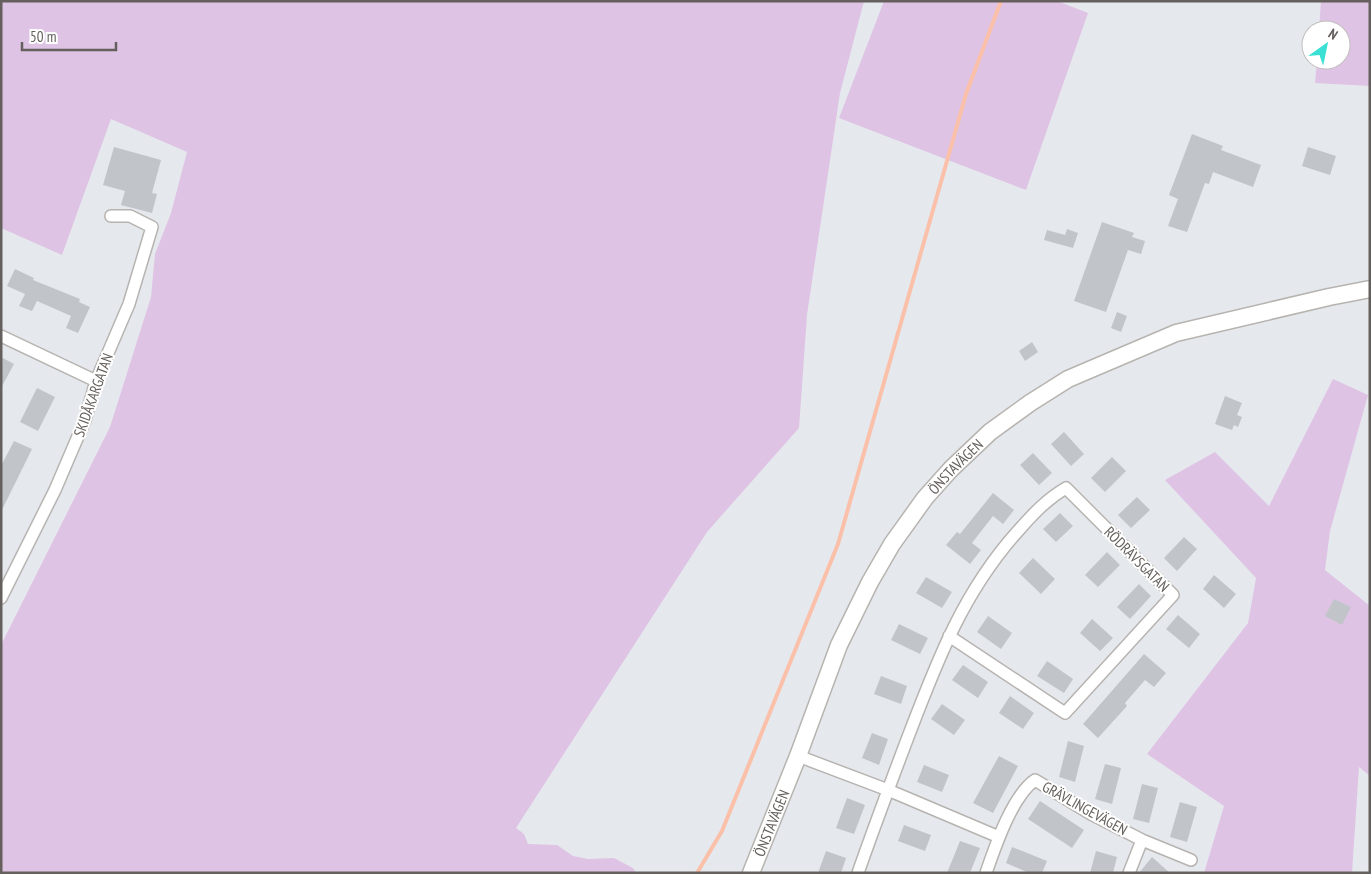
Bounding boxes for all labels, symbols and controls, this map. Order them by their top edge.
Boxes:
scale bar [22,20,116,52]
north arrow [1301,20,1351,70]
text: N [1325,24,1341,44]
text: 50 m [30,27,56,46]
street label: SKIDÅKARGATAN [69,351,117,439]
street label: ÖNSTAVÄGEN [924,435,987,498]
street label: RÖDRÄVSGATAN [1100,522,1174,596]
street label: GRÄVLINGEVÄGEN [1039,777,1131,839]
street label: ÖNSTAVÄGEN [749,787,793,859]

